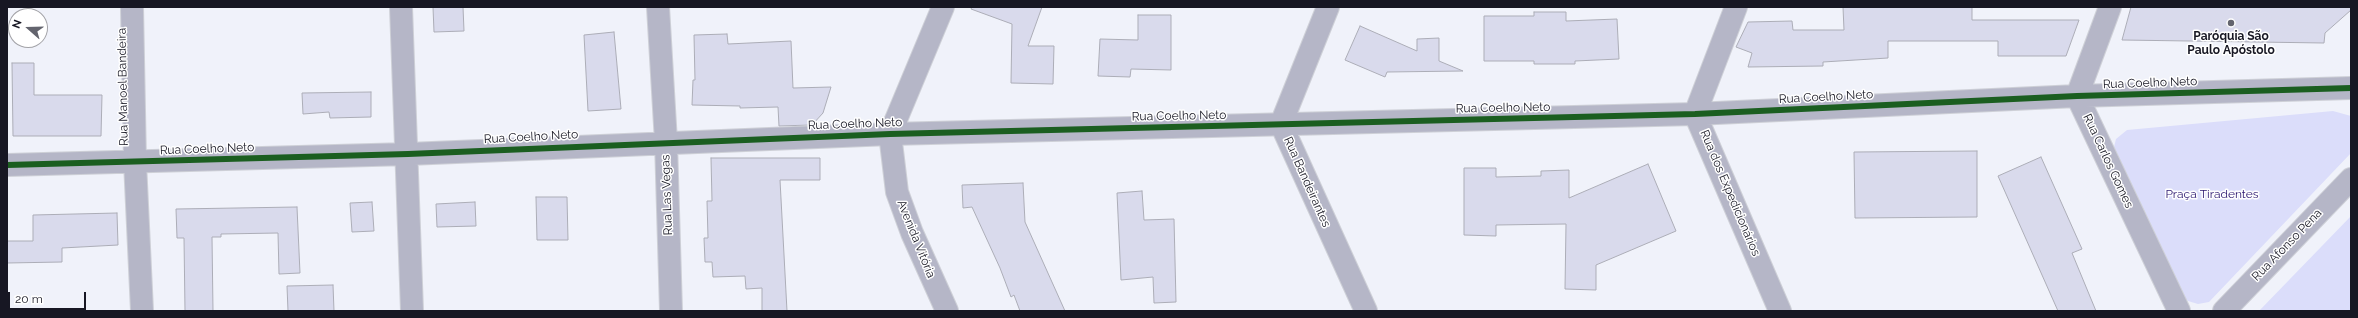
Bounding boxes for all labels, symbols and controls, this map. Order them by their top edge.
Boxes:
north arrow [8,8,48,48]
text: N [10,18,25,30]
marker: Paróquia São Paulo Apóstolo [2226,18,2236,28]
street label: Rua Manoel Bandeira [115,28,131,146]
place label: Paróquia São Paulo Apóstolo [2187,29,2275,57]
street label: Rua Coelho Neto [2103,74,2197,92]
street label: Rua Coelho Neto [1778,87,1874,107]
street label: Rua Coelho Neto [1456,100,1550,116]
street label: Rua Coelho Neto [1132,108,1226,124]
street label: Rua Carlos Gomes [2080,112,2136,210]
street label: Rua Coelho Neto [808,115,902,133]
street label: Rua Coelho Neto [483,127,579,147]
street label: Rua dos Expedicionários [1697,128,1763,258]
street label: Rua Bandeirantes [1281,135,1333,229]
street label: Rua Coelho Neto [160,140,254,158]
street label: Rua Las Vegas [658,154,676,236]
park label: Praça Tiradentes [2165,187,2259,201]
street label: Avenida Vitória [894,198,938,280]
street label: Rua Afonso Pena [2249,206,2325,284]
scale bar [10,284,88,310]
text: 20 m [15,292,43,306]

